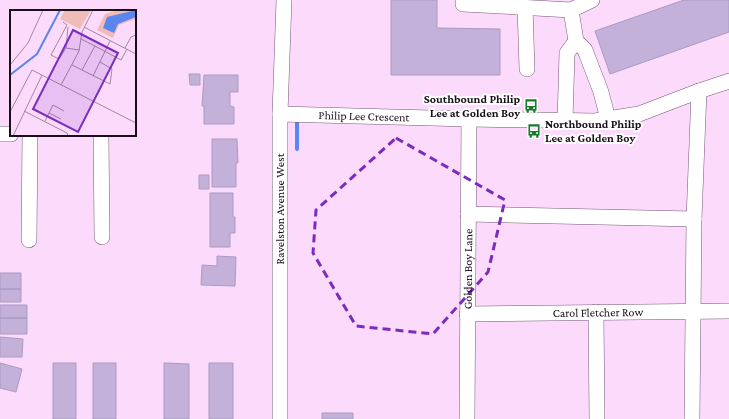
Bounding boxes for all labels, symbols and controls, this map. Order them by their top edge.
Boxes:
inset map [10,10,136,136]
place label: Southbound Philip Lee at Golden Boy [424,92,520,120]
bus stop icon: Southbound Philip Lee at Golden Boy [523,98,539,114]
street label: Philip Lee Crescent [318,108,411,124]
place label: Northbound Philip Lee at Golden Boy [545,117,642,145]
bus stop icon: Northbound Philip Lee at Golden Boy [526,123,542,139]
street label: Ravelston Avenue West [273,152,287,265]
street label: Golden Boy Lane [461,229,475,309]
street label: Carol Fletcher Row [553,305,644,320]

